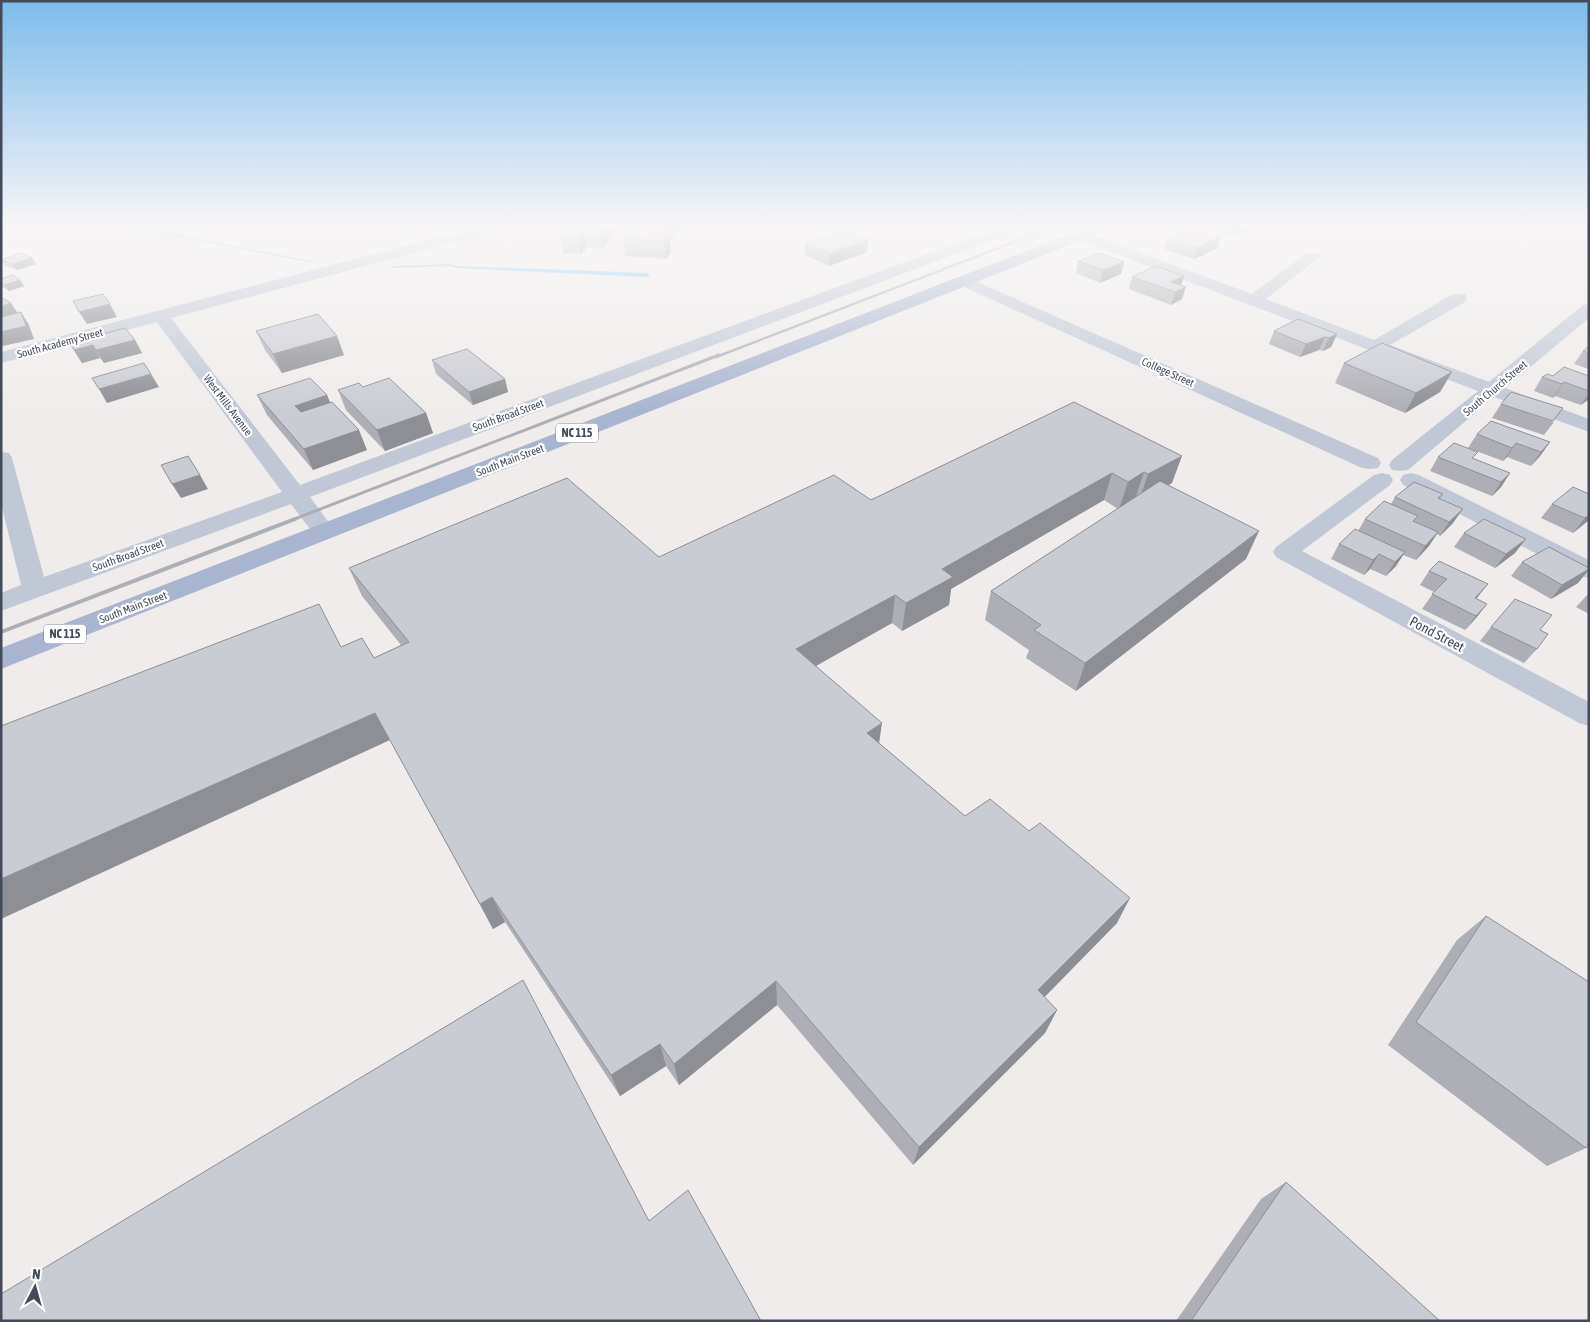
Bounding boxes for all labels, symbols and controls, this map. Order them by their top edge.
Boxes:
street label: South Academy Street [16,326,104,360]
street label: College Street [1140,355,1196,389]
street label: South Church Street [1461,358,1529,418]
street label: West Mills Avenue [201,372,255,438]
street label: South Broad Street [471,397,545,433]
road number: NC 115 [556,423,598,442]
street label: South Main Street [475,442,545,478]
street label: South Broad Street [91,537,165,573]
street label: South Main Street [98,589,168,625]
street label: Pond Street [1407,613,1467,655]
road number: NC 115 [44,624,86,644]
north arrow [10,1262,60,1312]
text: N [31,1266,41,1282]

